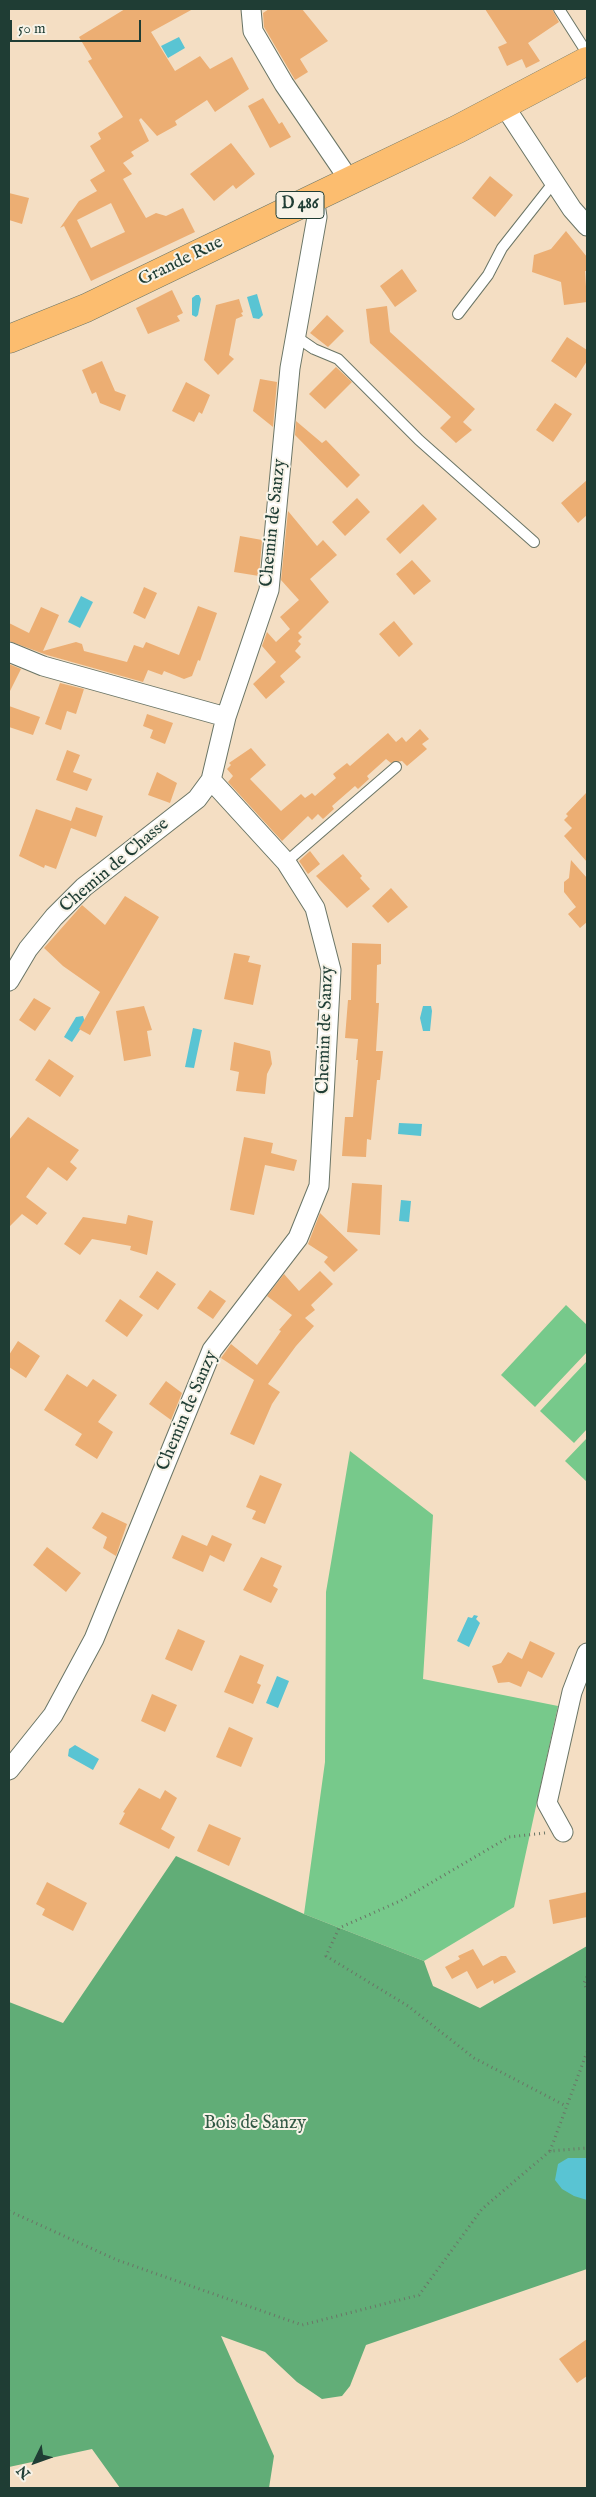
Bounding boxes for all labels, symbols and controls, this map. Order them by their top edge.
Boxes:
scale bar [12,10,144,42]
text: 50 m [18,19,46,38]
road number: D 486 [276,192,324,218]
street label: Grande Rue [135,232,227,292]
street label: Chemin de Sanzy [257,458,291,588]
street label: Chemin de Chasse [56,814,174,918]
street label: Chemin de Sanzy [313,965,339,1095]
street label: Chemin de Sanzy [153,1348,223,1474]
park label: Bois de Sanzy [204,2113,306,2135]
north arrow [10,2437,60,2487]
text: N [13,2462,35,2483]

